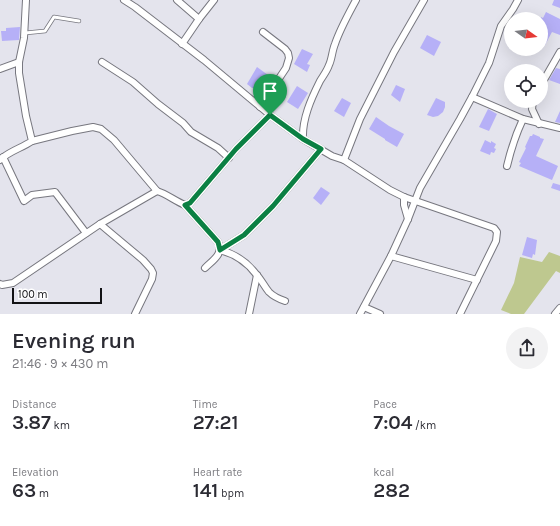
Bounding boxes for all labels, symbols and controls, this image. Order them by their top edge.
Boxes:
north arrow [504,12,548,56]
map controls [504,12,548,108]
button: locate [504,64,548,108]
pin [253,74,287,115]
icon: arrive [259,80,281,102]
scale bar [12,286,102,305]
text: 100 m [18,288,48,301]
button: share [506,327,548,369]
text: Evening run [12,328,136,354]
text: 21:46 · 9 × 430 m [12,356,108,371]
text: Distance [12,398,56,411]
text: Time [193,398,217,411]
text: Pace [373,398,397,411]
text: 3.87 [12,411,51,434]
text: 27:21 [193,411,239,434]
text: 7:04 [373,411,412,434]
text: km [51,419,70,432]
text: /km [412,419,436,432]
text: Elevation [12,466,59,479]
text: Heart rate [193,466,242,479]
text: kcal [373,466,394,479]
text: 63 [12,479,36,502]
text: 141 [193,479,218,502]
text: 282 [373,479,410,502]
text: m [36,487,49,500]
text: bpm [218,487,244,500]

